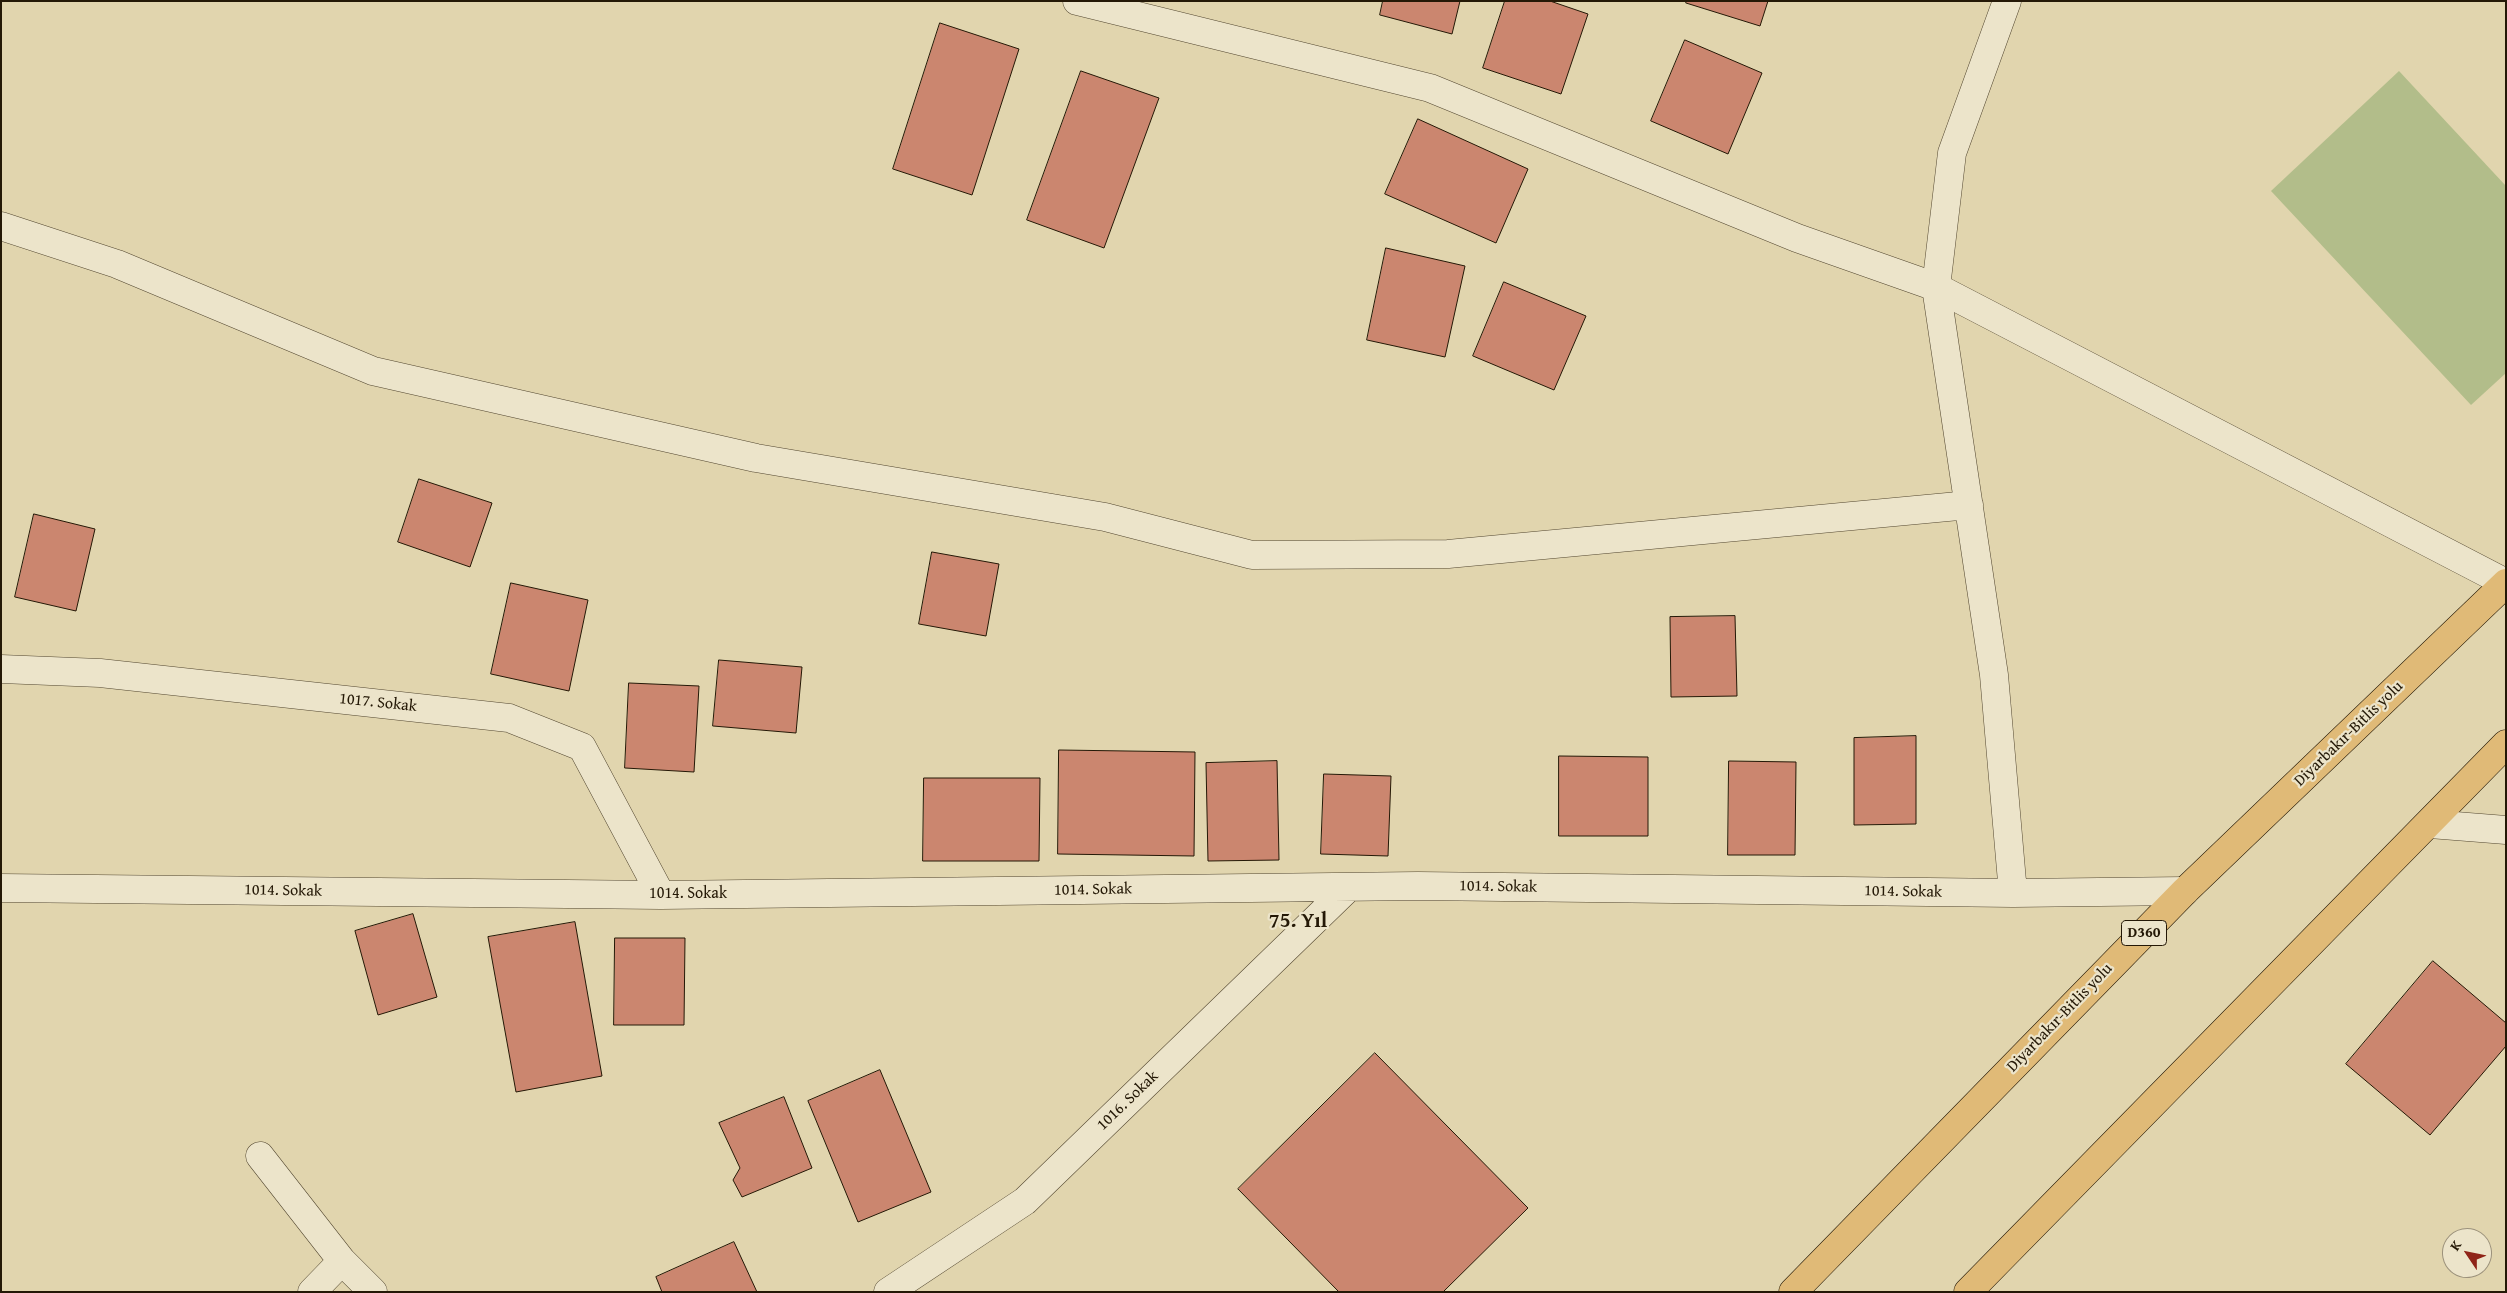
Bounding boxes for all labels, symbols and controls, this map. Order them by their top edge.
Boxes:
street label: Diyarbakır-Bitlis yolu [2291,677,2407,791]
street label: 1017. Sokak [338,689,418,717]
street label: 1014. Sokak [1459,877,1537,897]
street label: 1014. Sokak [1054,880,1132,900]
street label: 1014. Sokak [244,881,322,901]
street label: 1014. Sokak [1864,882,1942,902]
street label: 1014. Sokak [649,884,727,904]
district label: 75. Yıl [1269,909,1327,935]
road number: D360 [2122,920,2166,946]
street label: Diyarbakır-Bitlis yolu [2003,960,2117,1076]
street label: 1016. Sokak [1093,1067,1163,1135]
north arrow [2442,1228,2492,1278]
text: K [2445,1236,2466,1254]

